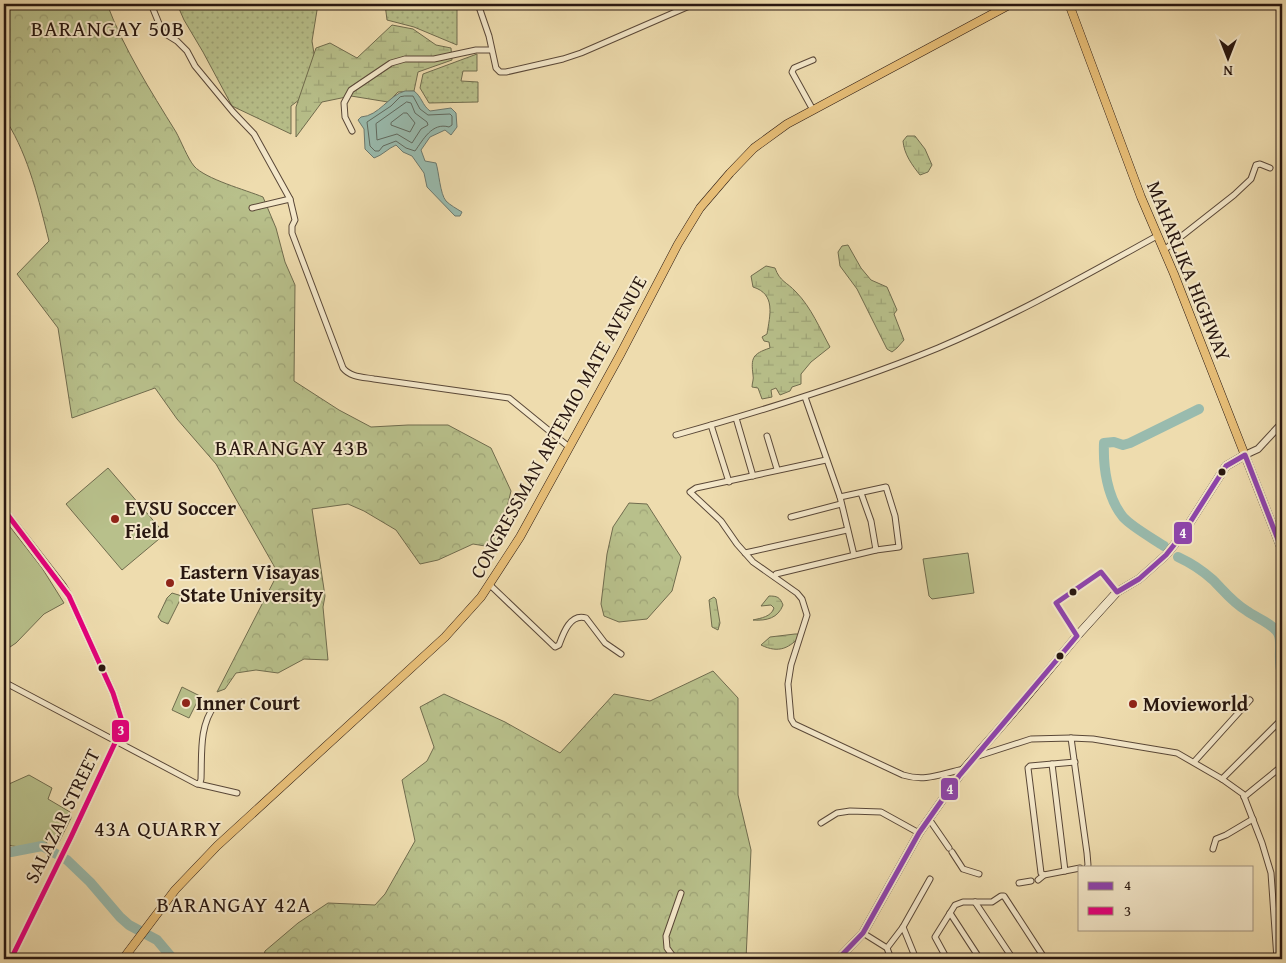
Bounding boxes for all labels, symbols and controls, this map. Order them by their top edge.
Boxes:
district label: BARANGAY 50B [31,12,185,44]
north arrow [1204,32,1254,82]
text: N [1223,61,1233,81]
street label: MAHARLIKA HIGHWAY [1140,176,1239,365]
street label: CONGRESSMAN ARTEMIO MATE AVENUE [462,270,653,583]
district label: BARANGAY 43B [215,431,369,463]
unlabelled marker [1217,467,1227,477]
place label: EVSU Soccer Field [125,493,236,545]
marker: EVSU Soccer Field [109,513,121,525]
line badge: 4 [1173,521,1193,545]
text: 4 [1179,523,1187,543]
place label: Eastern Visayas State University [180,557,324,609]
marker: Eastern Visayas State University [164,577,176,589]
unlabelled marker [1068,587,1078,597]
unlabelled marker [1055,651,1065,661]
unlabelled marker [97,663,107,673]
place label: Inner Court [196,688,300,717]
place label: Movieworld [1143,689,1249,718]
marker: Inner Court [180,697,192,709]
marker: Movieworld [1127,698,1139,710]
line badge: 3 [111,719,130,743]
text: 3 [117,720,125,740]
street label: SALAZAR STREET [16,744,107,888]
line badge: 4 [940,777,959,801]
text: 4 [946,779,954,799]
district label: 43A QUARRY [94,812,222,844]
legend [1078,866,1254,930]
text: 4 [1124,874,1131,895]
district label: BARANGAY 42A [156,888,312,920]
text: 3 [1124,900,1131,921]

